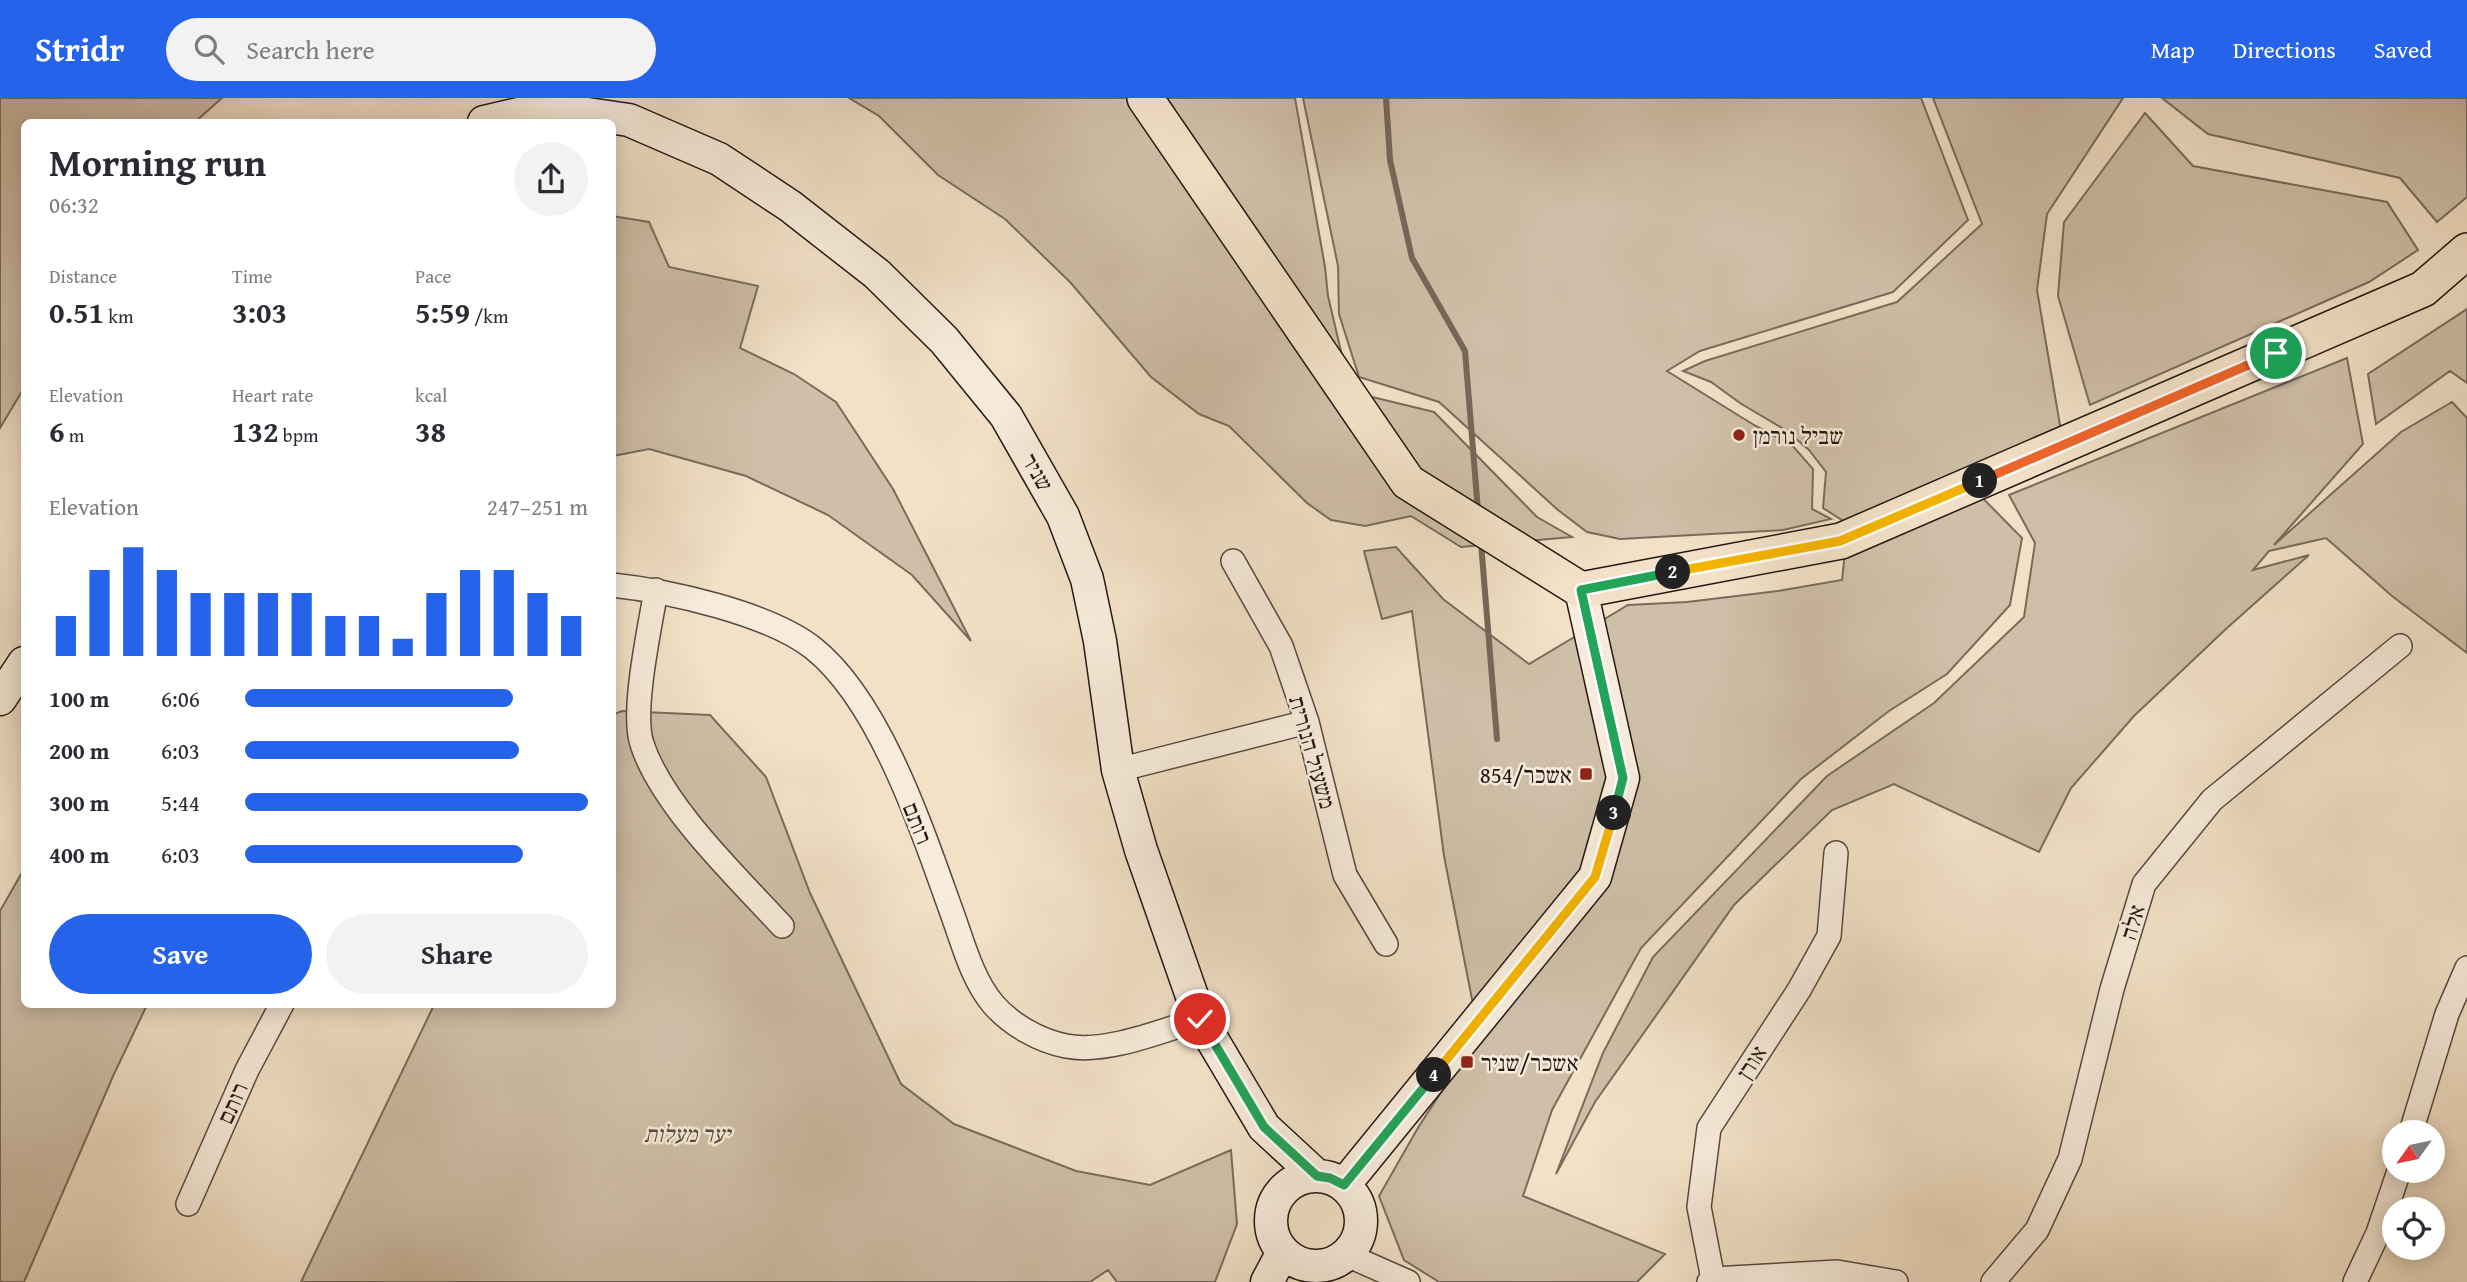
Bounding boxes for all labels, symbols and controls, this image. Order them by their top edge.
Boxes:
search box [166,18,656,81]
text: Stridr [35,25,124,73]
icon: search [190,30,228,68]
text: Search here [246,30,375,69]
text: Map [2151,32,2195,67]
text: Directions [2233,32,2336,67]
text: Saved [2374,32,2432,67]
text: Morning run [49,134,266,190]
button: share [514,142,588,216]
text: 06:32 [49,188,99,221]
text: Distance [49,262,117,290]
text: Time [232,262,272,290]
text: Pace [415,262,452,290]
text: 0.51 [49,290,104,334]
text: 3:03 [232,290,287,334]
text: 5:59 [415,290,470,334]
text: km [104,302,133,330]
text: /km [470,302,508,330]
pin [2246,323,2306,383]
icon: arrive [2257,334,2295,372]
text: Elevation [49,381,123,409]
text: Heart rate [232,381,313,409]
text: kcal [415,381,447,409]
text: 6 [49,409,65,453]
text: 132 [232,409,279,453]
text: 38 [415,409,446,453]
place label: שביל נורמן [1753,419,1843,452]
text: m [65,421,84,449]
text: bpm [279,421,318,449]
marker: שביל נורמן [1731,427,1747,443]
street label: שניר [1014,447,1062,497]
pin: 1 [1962,464,1997,498]
text: 1 [1975,466,1984,494]
text: Elevation [49,490,139,523]
text: 247–251 m [487,490,588,523]
pin: 2 [1656,554,1690,589]
text: 2 [1668,557,1677,585]
text: 100 m [49,682,110,715]
text: 6:06 [161,682,200,715]
street label: משעול הנורית [1281,692,1345,812]
text: 200 m [49,734,110,767]
text: 6:03 [161,734,200,767]
place label: אשכר/854 [1480,758,1572,791]
marker: אשכר/854 [1578,766,1594,782]
text: 300 m [49,786,110,819]
text: 5:44 [161,786,200,819]
pin: 3 [1596,796,1632,830]
street label: רותם [895,797,941,849]
text: 3 [1609,798,1618,826]
text: 400 m [49,838,110,871]
text: 6:03 [161,838,200,871]
street label: אלה [2111,900,2153,944]
button: Save [49,914,312,994]
button: Share [326,914,588,994]
pin [1170,989,1230,1049]
icon: check [1181,1000,1219,1038]
street label: אורן [1728,1038,1774,1086]
place label: אשכר/שניר [1481,1046,1579,1079]
marker: אשכר/שניר [1459,1054,1475,1070]
pin: 4 [1416,1058,1452,1093]
text: 4 [1429,1060,1438,1088]
street label: רותם [208,1077,256,1129]
park label: יער מעלות [644,1117,733,1150]
north arrow [2382,1120,2445,1183]
map controls [2382,1120,2445,1260]
button: locate [2382,1197,2445,1260]

